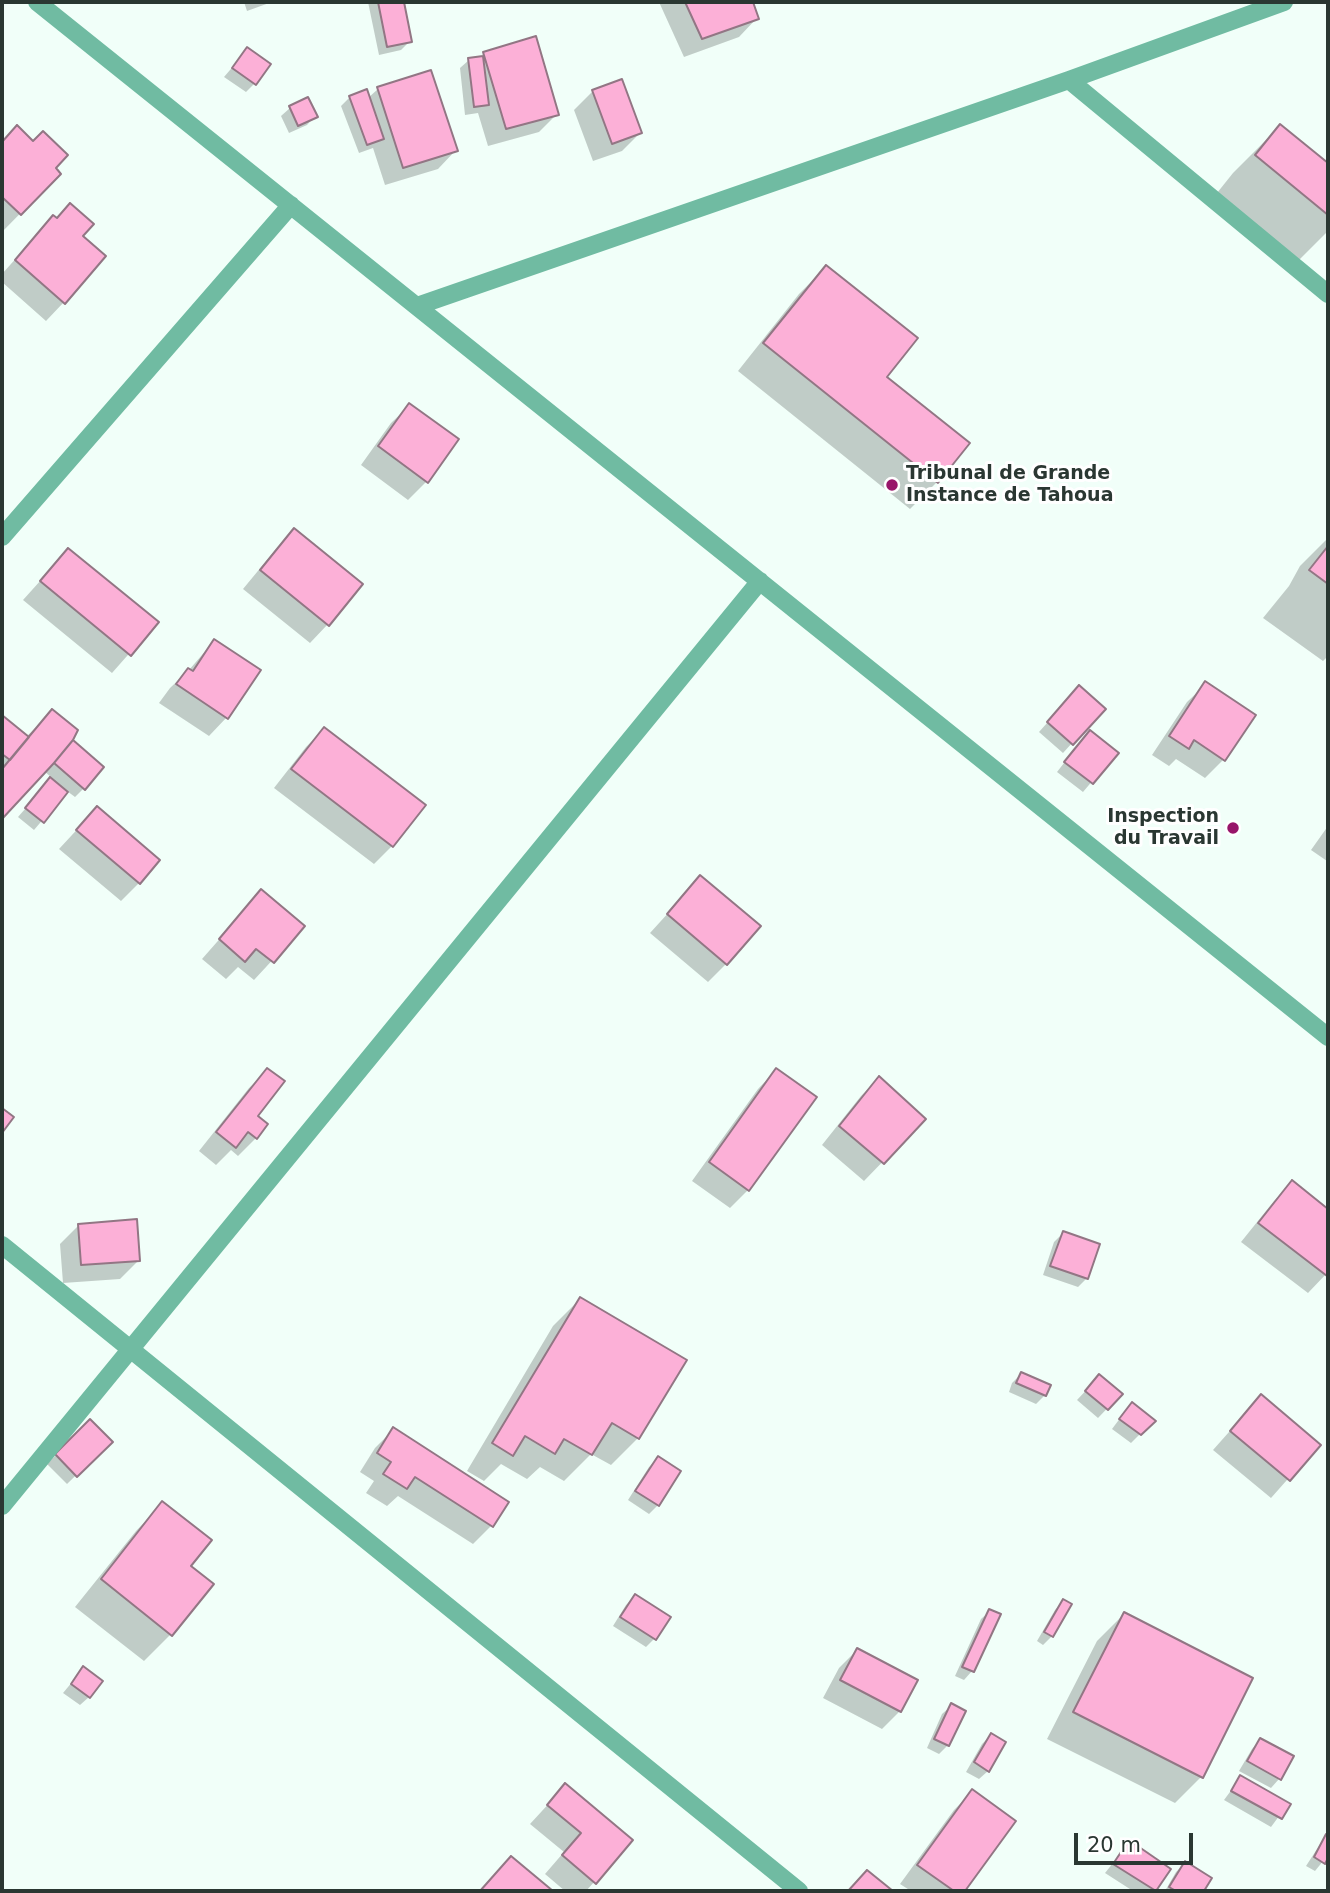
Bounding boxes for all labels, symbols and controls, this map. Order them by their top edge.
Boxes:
place label: Tribunal de Grande Instance de Tahoua [906,463,1113,507]
marker: Tribunal de Grande Instance de Tahoua [884,477,900,493]
place label: Inspection du Travail [1107,806,1219,850]
marker: Inspection du Travail [1225,820,1241,836]
scale bar [1078,1820,1197,1864]
text: 20 m [1087,1833,1141,1857]

